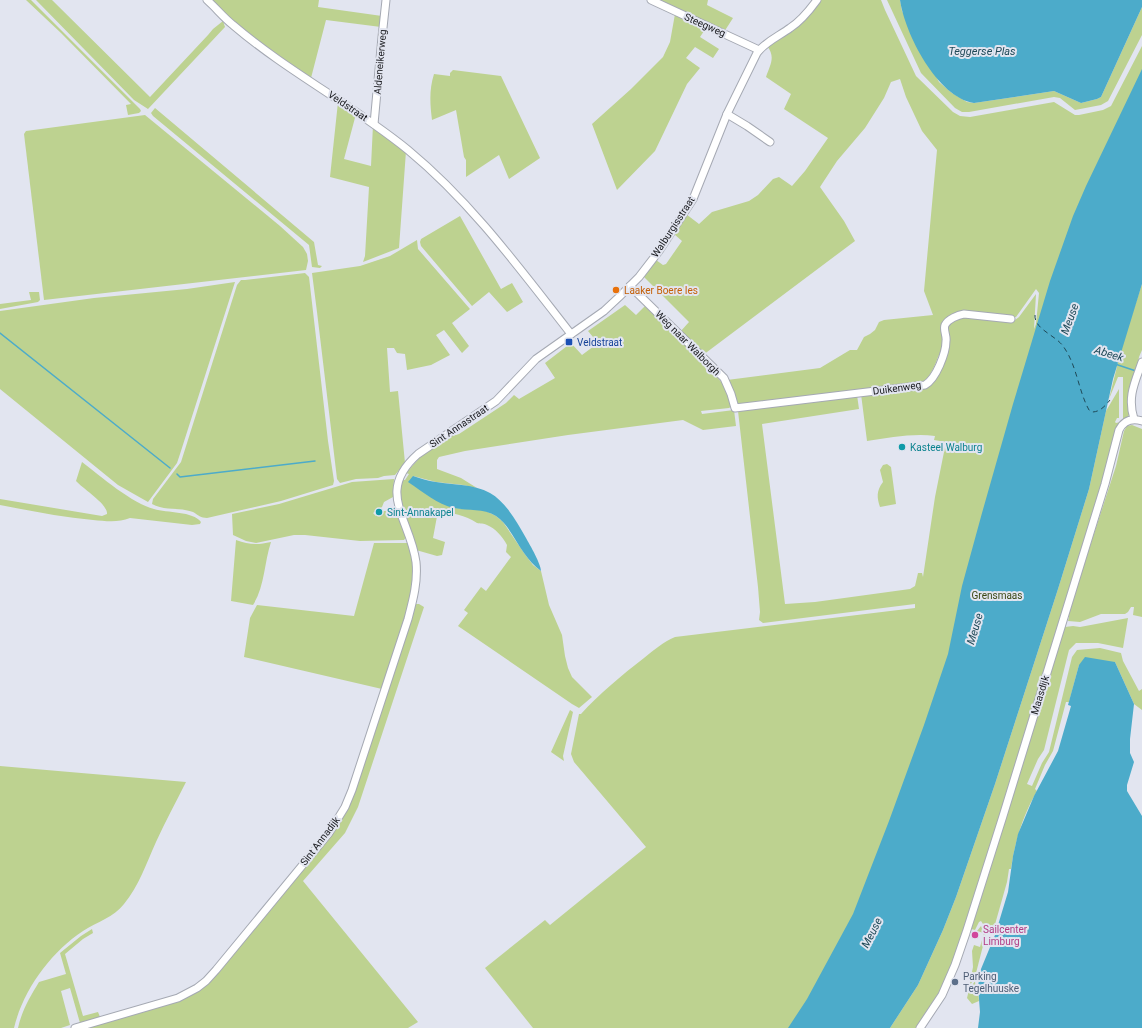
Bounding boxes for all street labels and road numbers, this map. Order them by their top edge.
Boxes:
street label: Steegweg [683,11,727,39]
street label: Aldeneikerweg [372,29,388,95]
street label: Veldstraat [326,89,370,123]
street label: Walburgisstraat [649,195,697,259]
street label: Weg naar Walborgh [653,308,723,378]
street label: Duikenweg [872,379,922,397]
street label: Sint Annastraat [428,402,490,450]
street label: Maasdijk [1029,673,1051,716]
street label: Sint Annadijk [298,814,342,868]

